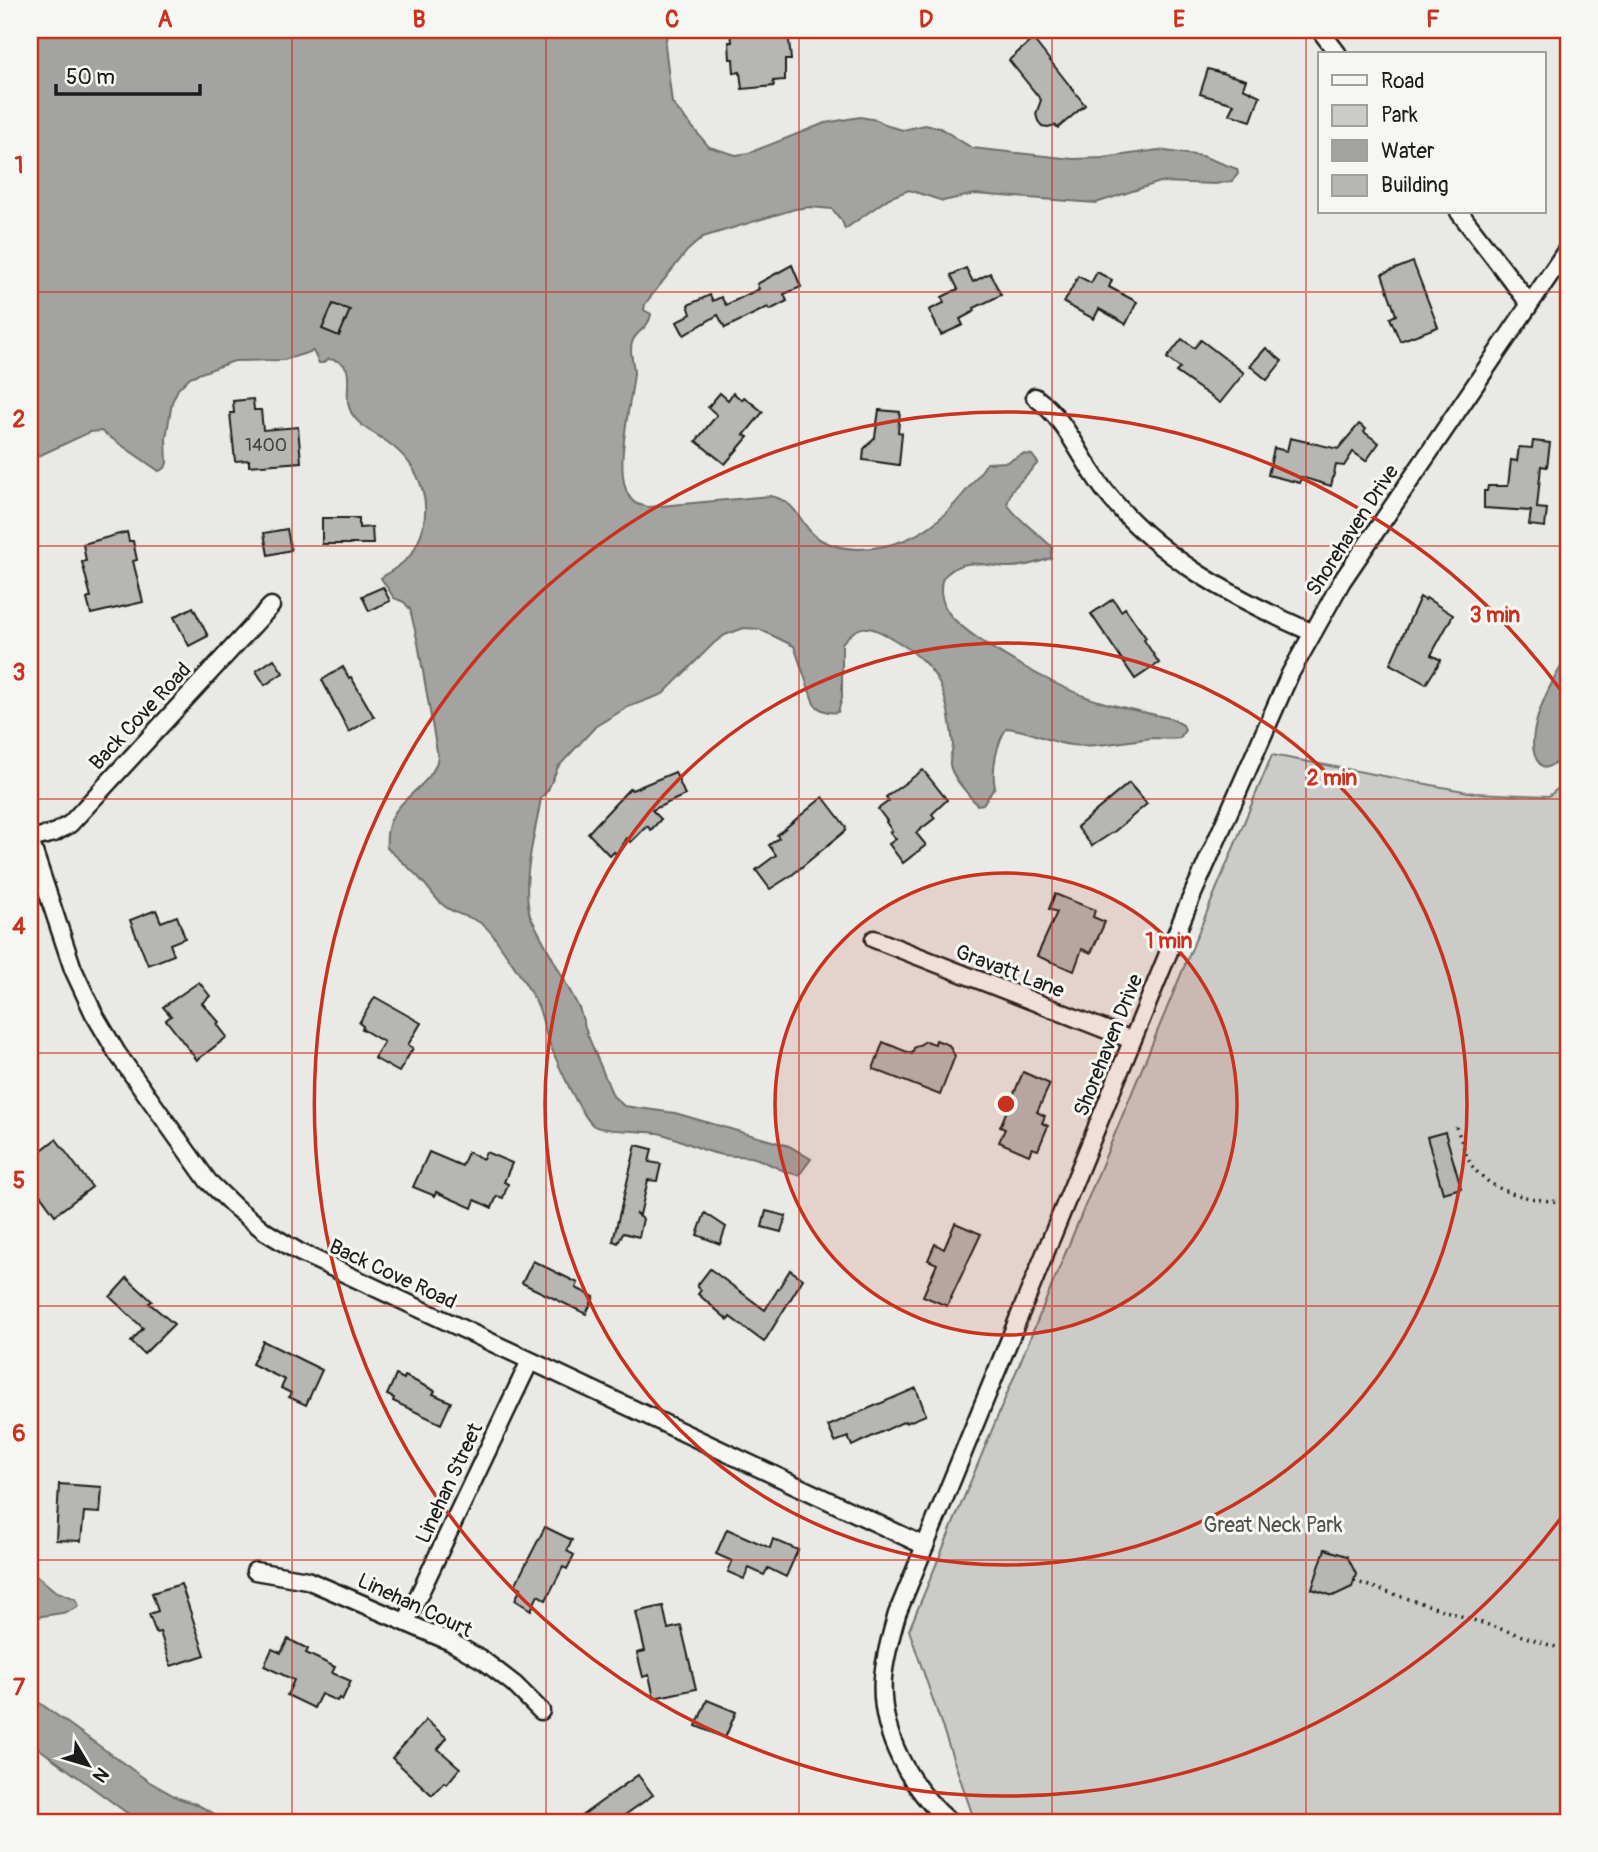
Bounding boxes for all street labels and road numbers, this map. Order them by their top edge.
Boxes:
street label: Shorehaven Drive [1300,459,1405,601]
street label: Back Cove Road [84,657,197,776]
street label: Gravatt Lane [952,938,1069,1005]
street label: Shorehaven Drive [1068,969,1150,1120]
street label: Back Cove Road [325,1233,461,1316]
street label: Linehan Street [410,1418,489,1548]
street label: Linehan Court [353,1567,477,1644]

